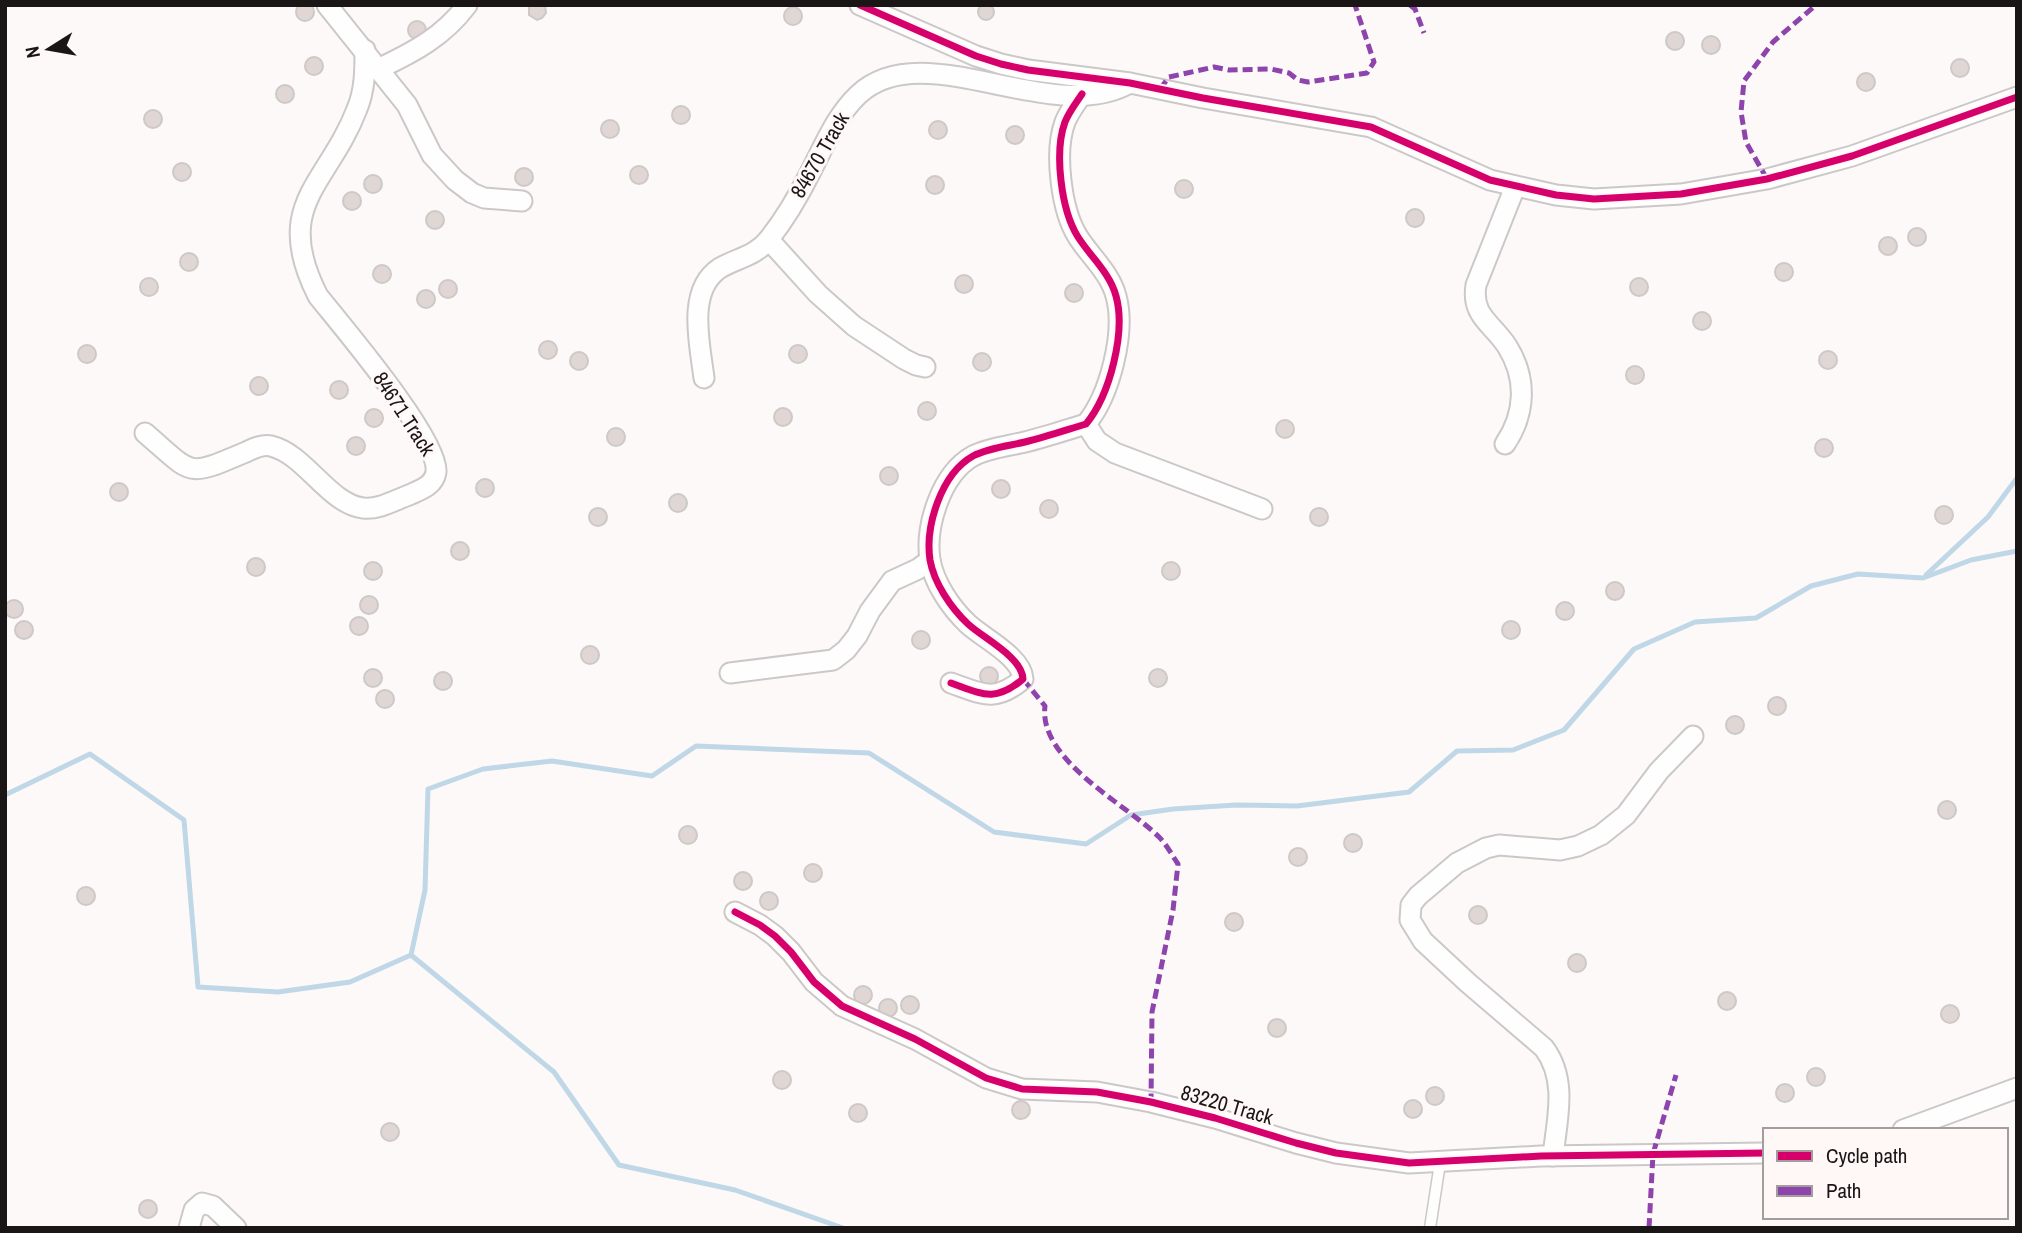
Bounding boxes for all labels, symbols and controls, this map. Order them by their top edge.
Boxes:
north arrow [14,14,84,84]
text: N [18,44,46,60]
street label: 84670 Track [783,106,856,203]
street label: 84671 Track [366,366,443,462]
street label: 83220 Track [1178,1078,1277,1132]
legend [1763,1128,2008,1219]
text: Cycle path [1826,1141,1907,1170]
text: Path [1826,1176,1861,1205]

